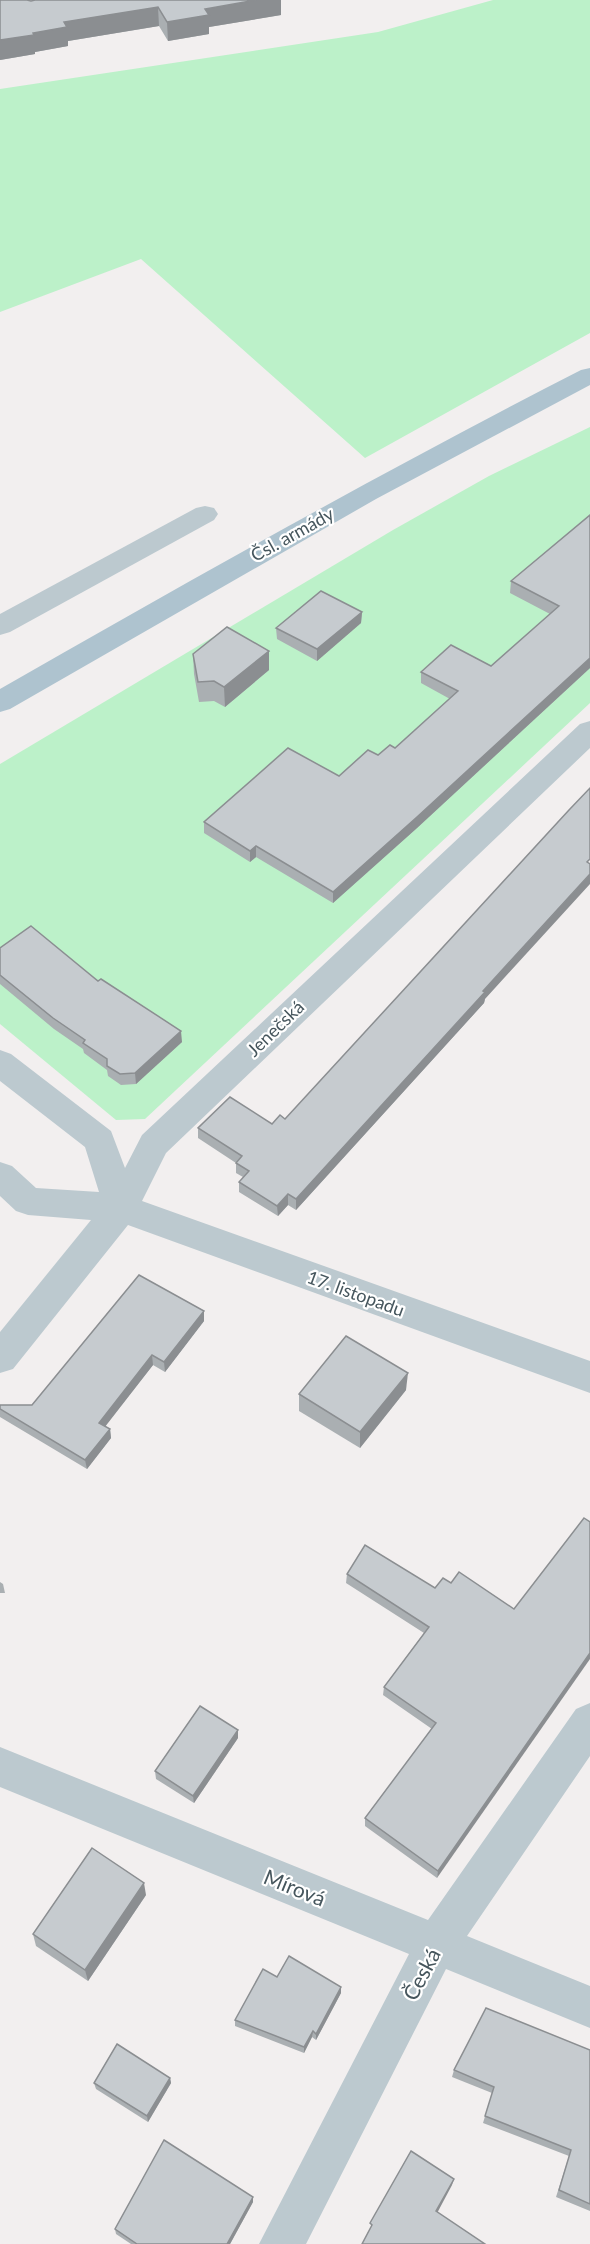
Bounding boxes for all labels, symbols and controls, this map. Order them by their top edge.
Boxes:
street label: Čsl. armády [247,502,338,566]
street label: Jenečská [242,995,308,1061]
street label: 17. listopadu [304,1265,408,1321]
street label: Mírová [261,1863,329,1911]
street label: Česká [397,1944,445,2004]

